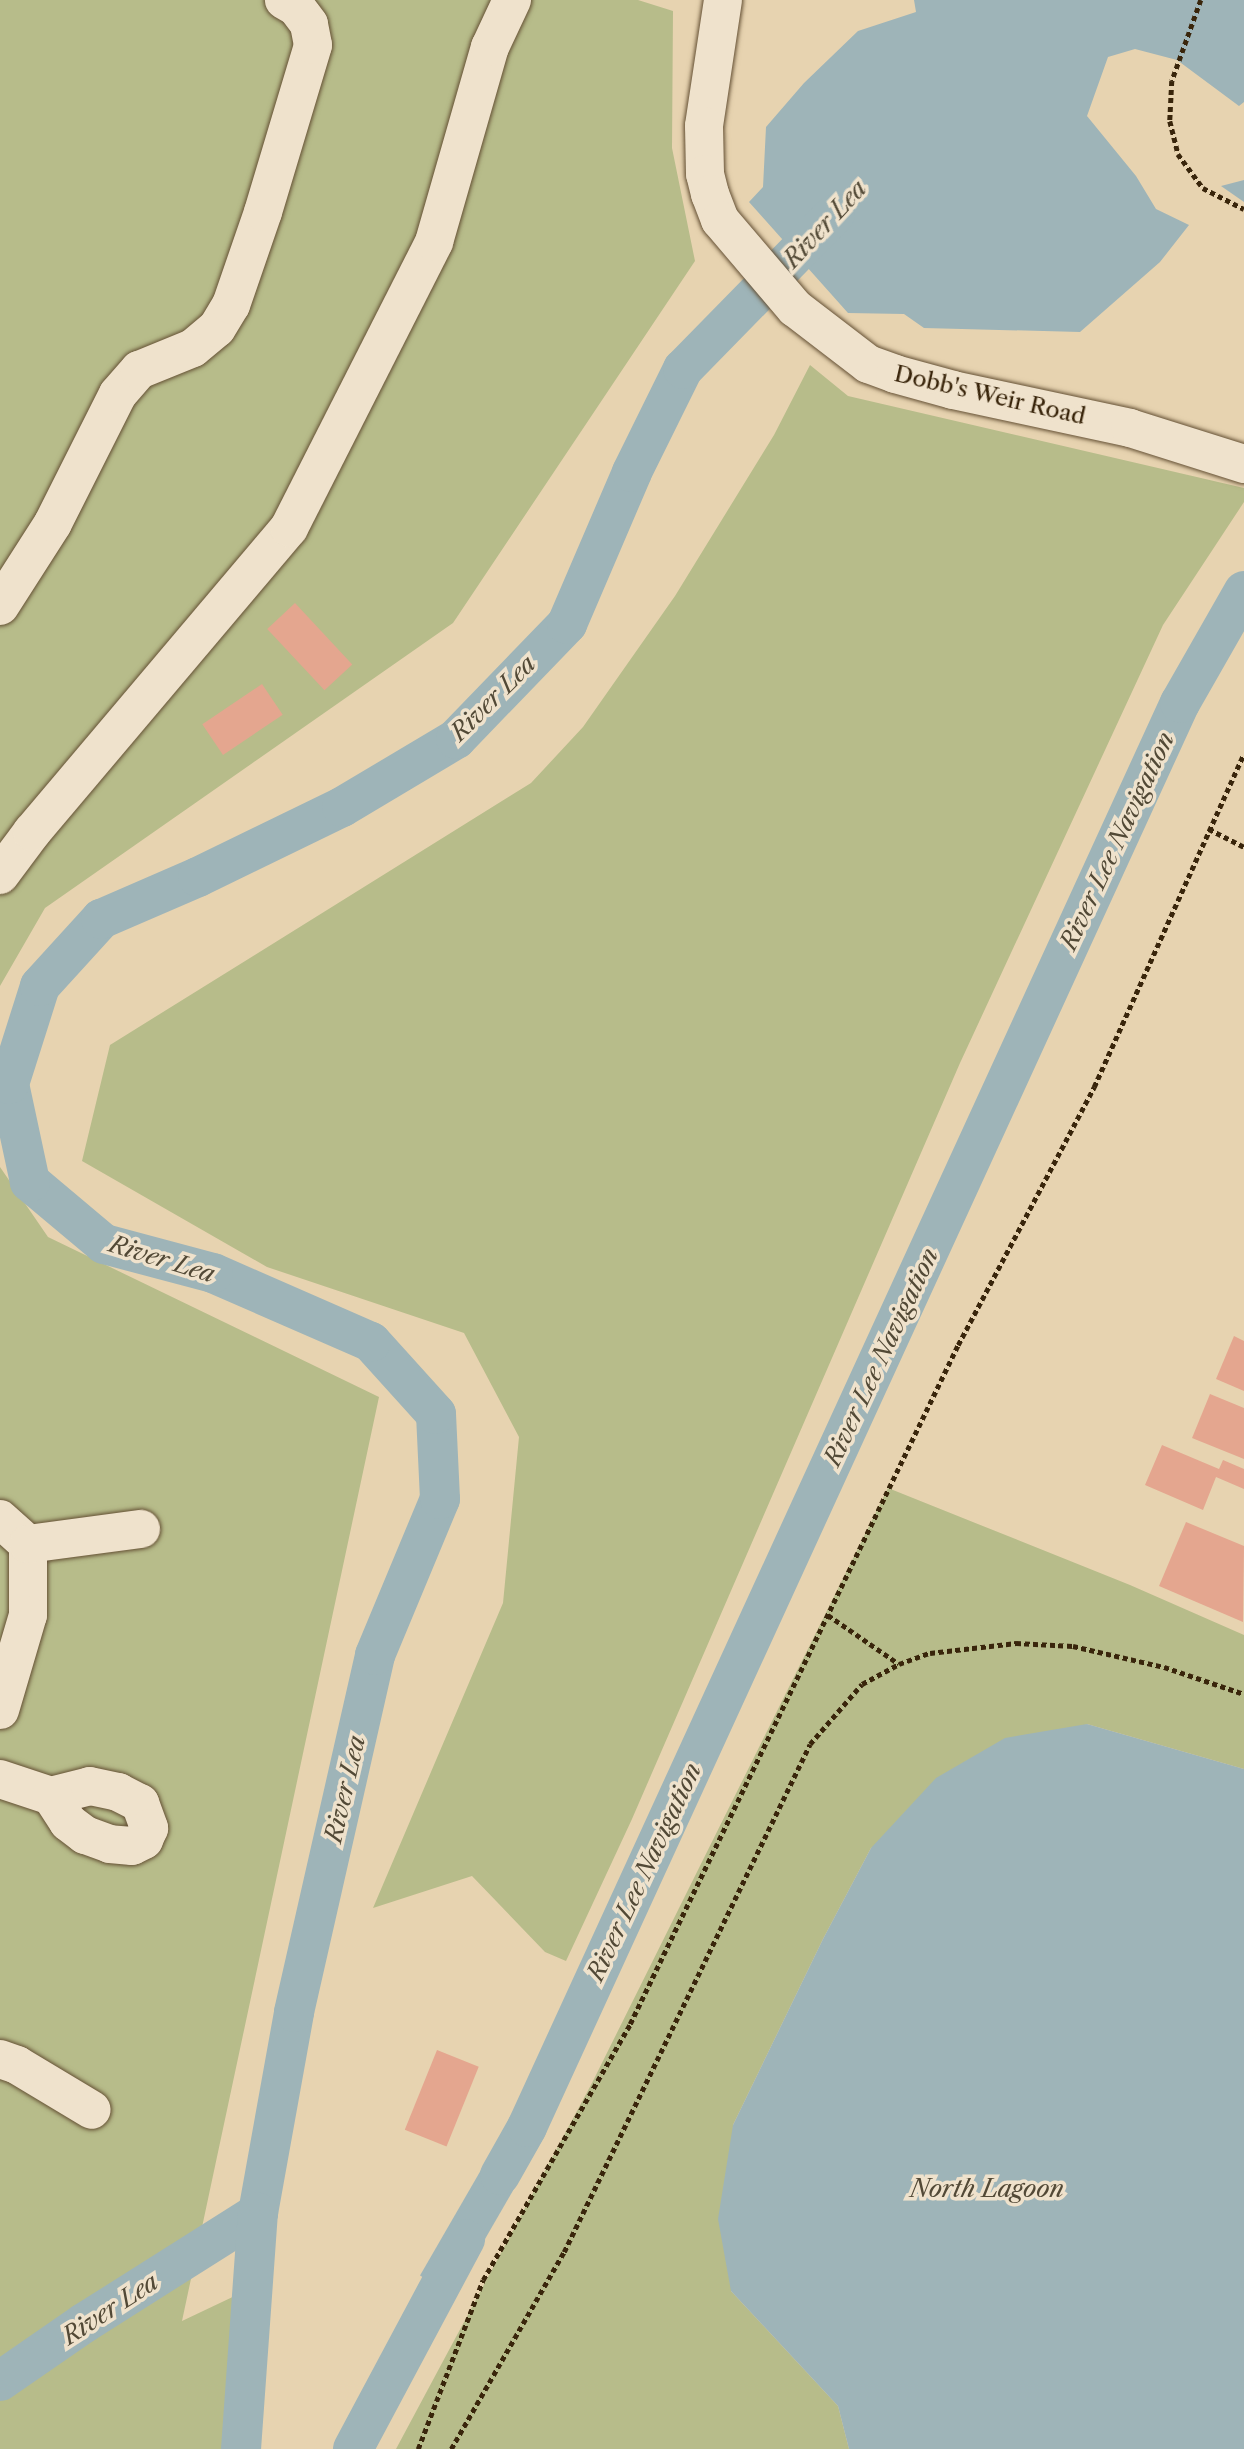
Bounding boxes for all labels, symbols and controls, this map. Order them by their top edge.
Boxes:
water label: River Lea [777,174,873,274]
street label: Dobb's Weir Road [891,359,1089,431]
water label: River Lea [444,649,542,747]
water label: River Lee Navigation [1054,728,1180,954]
water label: River Lea [106,1229,218,1289]
water label: River Lee Navigation [818,1244,944,1470]
water label: River Lea [319,1733,371,1845]
water label: River Lee Navigation [581,1759,707,1985]
water label: North Lagoon [910,2175,1064,2203]
water label: River Lea [57,2267,163,2351]

